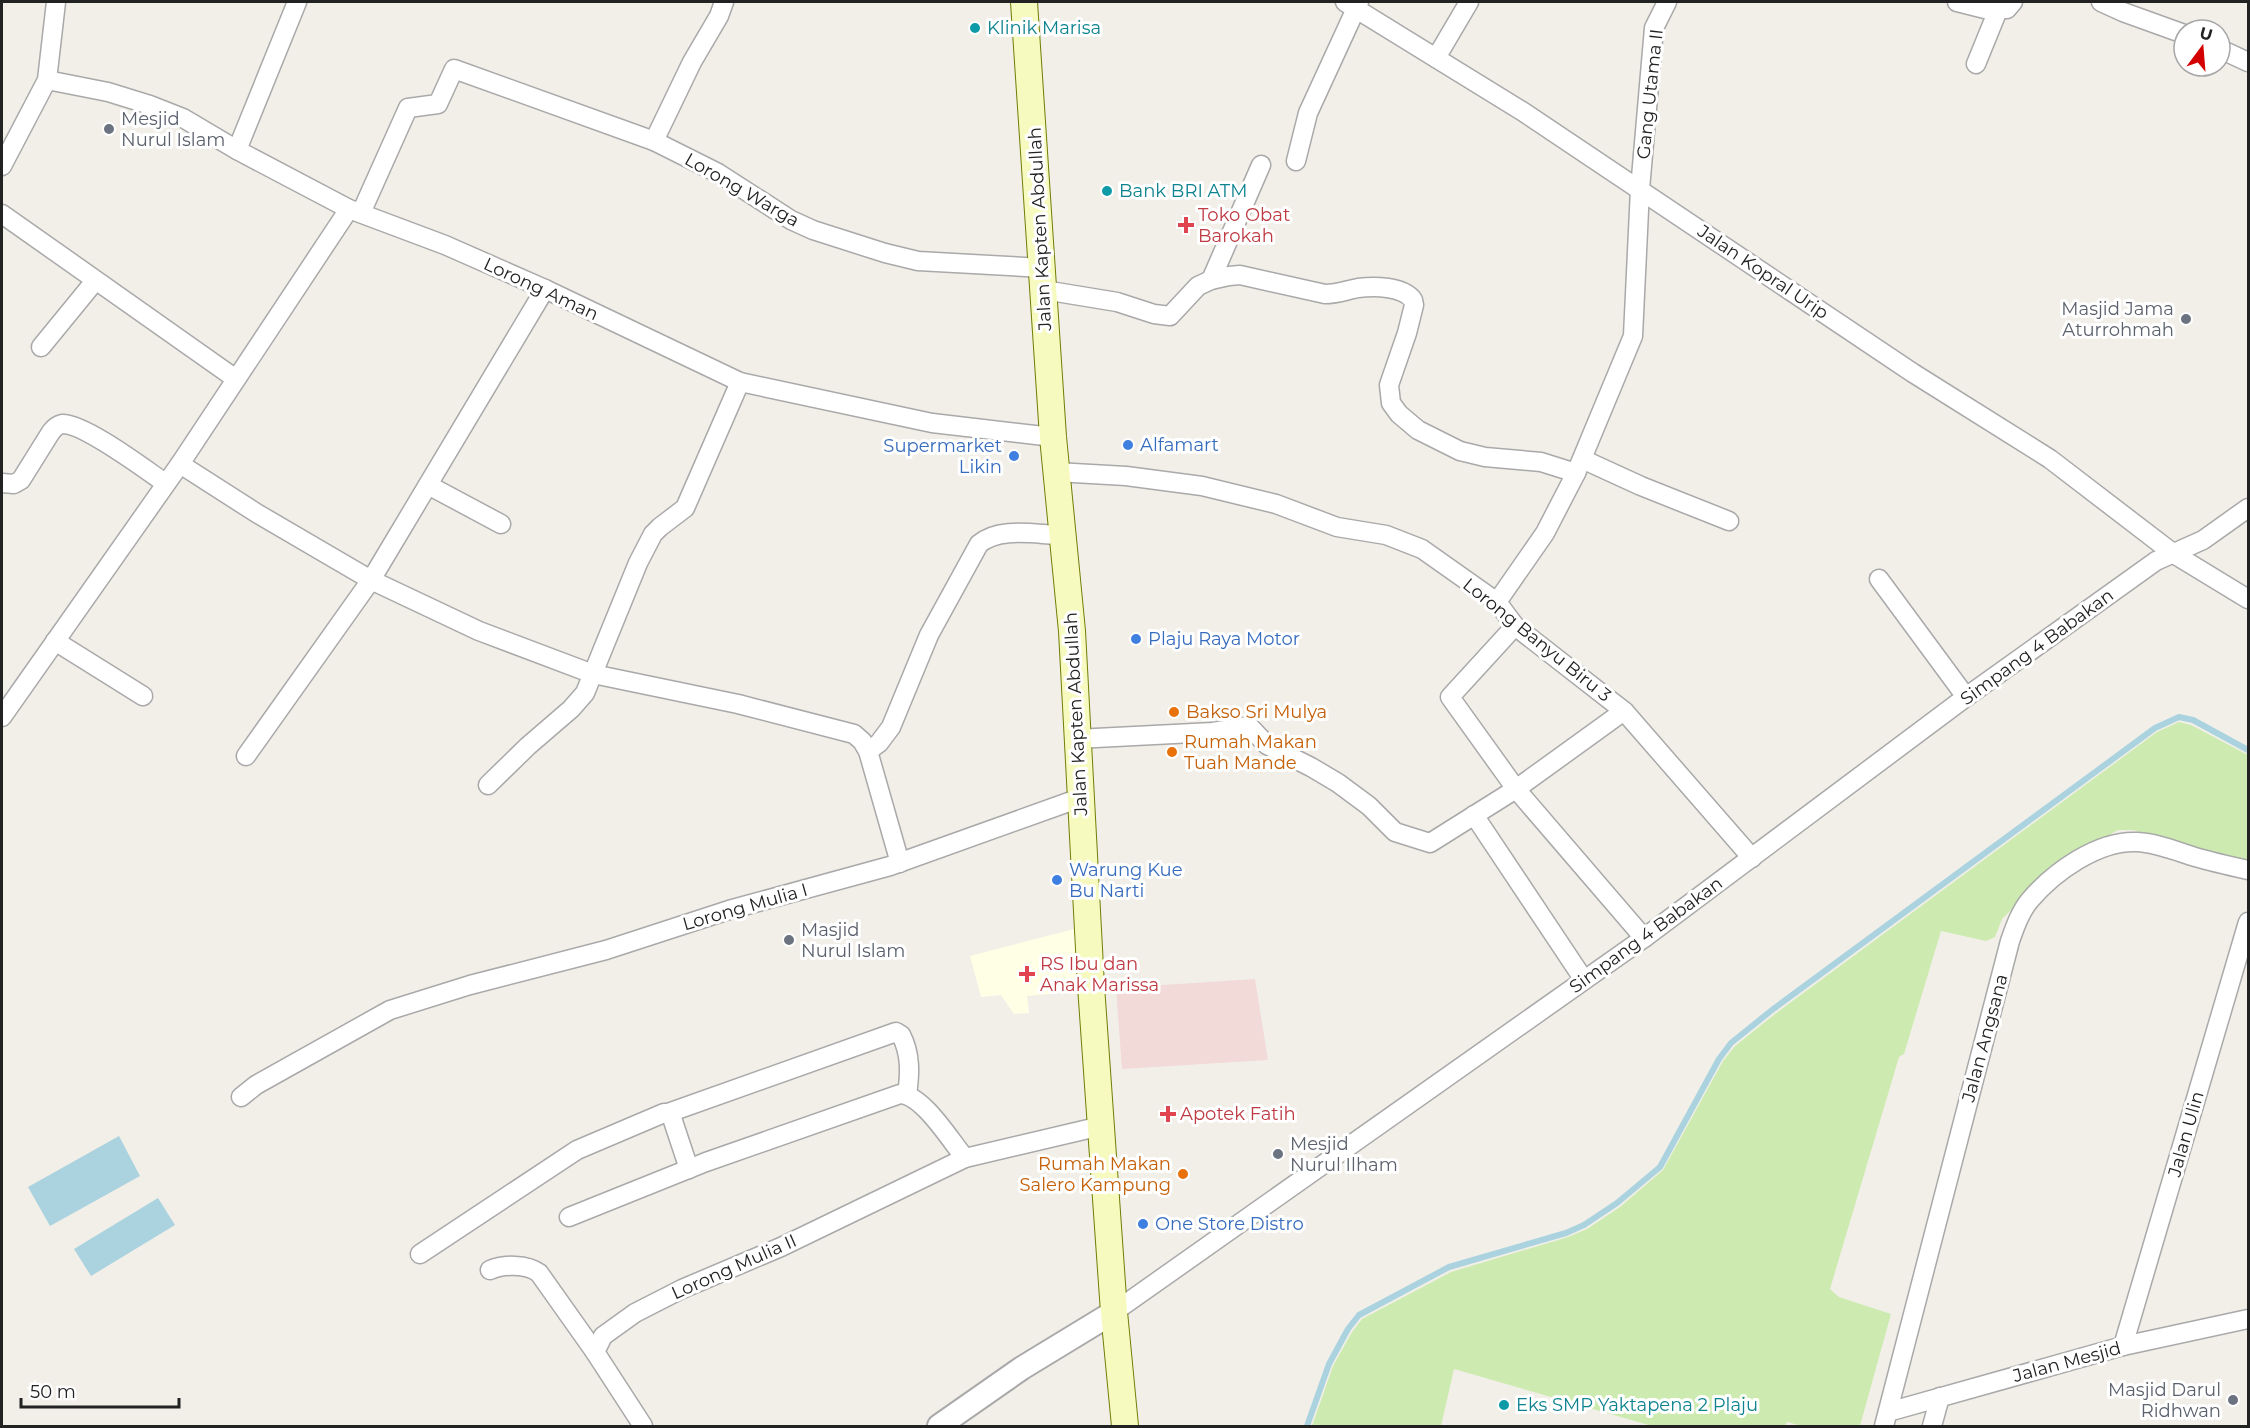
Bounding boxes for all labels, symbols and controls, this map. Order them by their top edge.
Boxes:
place label: Klinik Marisa [987,17,1101,39]
north arrow [2172,18,2232,78]
marker: Klinik Marisa [968,21,982,35]
text: U [2197,23,2215,45]
street label: Gang Utama II [1632,28,1668,160]
place label: Mesjid Nurul Islam [121,108,225,151]
marker: Mesjid Nurul Islam [102,122,116,136]
street label: Jalan Kapten Abdullah [1024,127,1056,332]
street label: Lorong Warga [681,148,803,232]
place label: Bank BRI ATM [1119,180,1247,202]
marker: Bank BRI ATM [1100,184,1114,198]
place label: Toko Obat Barokah [1198,204,1290,247]
marker: Toko Obat Barokah [1179,218,1193,232]
street label: Jalan Kopral Urip [1693,220,1833,324]
street label: Lorong Aman [480,253,602,325]
place label: Masjid Jama Aturrohmah [2061,298,2174,341]
marker: Masjid Jama Aturrohmah [2179,312,2193,326]
place label: Alfamart [1140,434,1219,456]
place label: Supermarket Likin [883,435,1002,478]
marker: Alfamart [1121,438,1135,452]
marker: Supermarket Likin [1007,449,1021,463]
street label: Lorong Banyu Biru 3 [1458,573,1616,707]
street label: Simpang 4 Babakan [1956,584,2118,710]
street label: Jalan Kapten Abdullah [1060,612,1092,817]
place label: Plaju Raya Motor [1148,628,1300,650]
marker: Plaju Raya Motor [1129,632,1143,646]
place label: Bakso Sri Mulya [1186,701,1327,723]
marker: Bakso Sri Mulya [1167,705,1181,719]
place label: Rumah Makan Tuah Mande [1184,731,1317,774]
marker: Rumah Makan Tuah Mande [1165,745,1179,759]
place label: Warung Kue Bu Narti [1069,859,1183,902]
street label: Simpang 4 Babakan [1565,872,1727,998]
marker: Warung Kue Bu Narti [1050,873,1064,887]
street label: Lorong Mulia I [680,879,810,935]
place label: Masjid Nurul Islam [801,919,905,962]
marker: Masjid Nurul Islam [782,933,796,947]
place label: RS Ibu dan Anak Marissa [1040,953,1159,996]
marker: RS Ibu dan Anak Marissa [1018,965,1036,983]
street label: Jalan Angsana [1957,972,2013,1105]
street label: Jalan Ulin [2163,1089,2209,1180]
place label: Apotek Fatih [1180,1103,1296,1125]
marker: Apotek Fatih [1161,1107,1175,1121]
place label: Mesjid Nurul Ilham [1290,1133,1398,1176]
marker: Mesjid Nurul Ilham [1271,1147,1285,1161]
place label: Rumah Makan Salero Kampung [1020,1153,1171,1196]
marker: Rumah Makan Salero Kampung [1176,1167,1190,1181]
place label: One Store Distro [1155,1213,1304,1235]
marker: One Store Distro [1136,1217,1150,1231]
street label: Lorong Mulia II [668,1230,800,1304]
street label: Jalan Mesjid [2010,1337,2123,1387]
scale bar [21,1371,178,1409]
place label: Masjid Darul Ridhwan [2108,1379,2221,1422]
text: 50 m [30,1381,76,1403]
marker: Masjid Darul Ridhwan [2226,1393,2240,1407]
place label: Eks SMP Yaktapena 2 Plaju [1516,1394,1758,1416]
marker: Eks SMP Yaktapena 2 Plaju [1497,1398,1511,1412]

